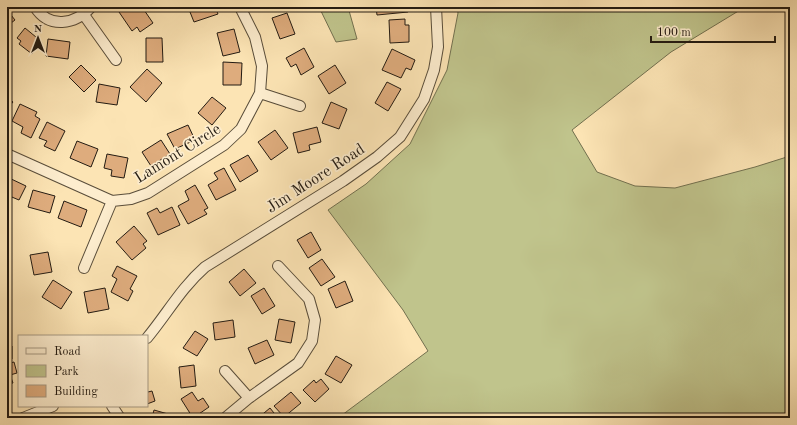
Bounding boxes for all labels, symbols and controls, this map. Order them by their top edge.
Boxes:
north arrow [18,18,58,58]
scale bar [651,18,775,44]
text: N [34,24,43,35]
text: 100 m [657,27,691,39]
street label: Lamont Circle [132,121,224,187]
street label: Jim Moore Road [264,141,368,217]
legend [18,335,148,407]
text: Road [54,346,81,358]
text: Park [54,366,79,378]
text: Building [54,386,98,398]

